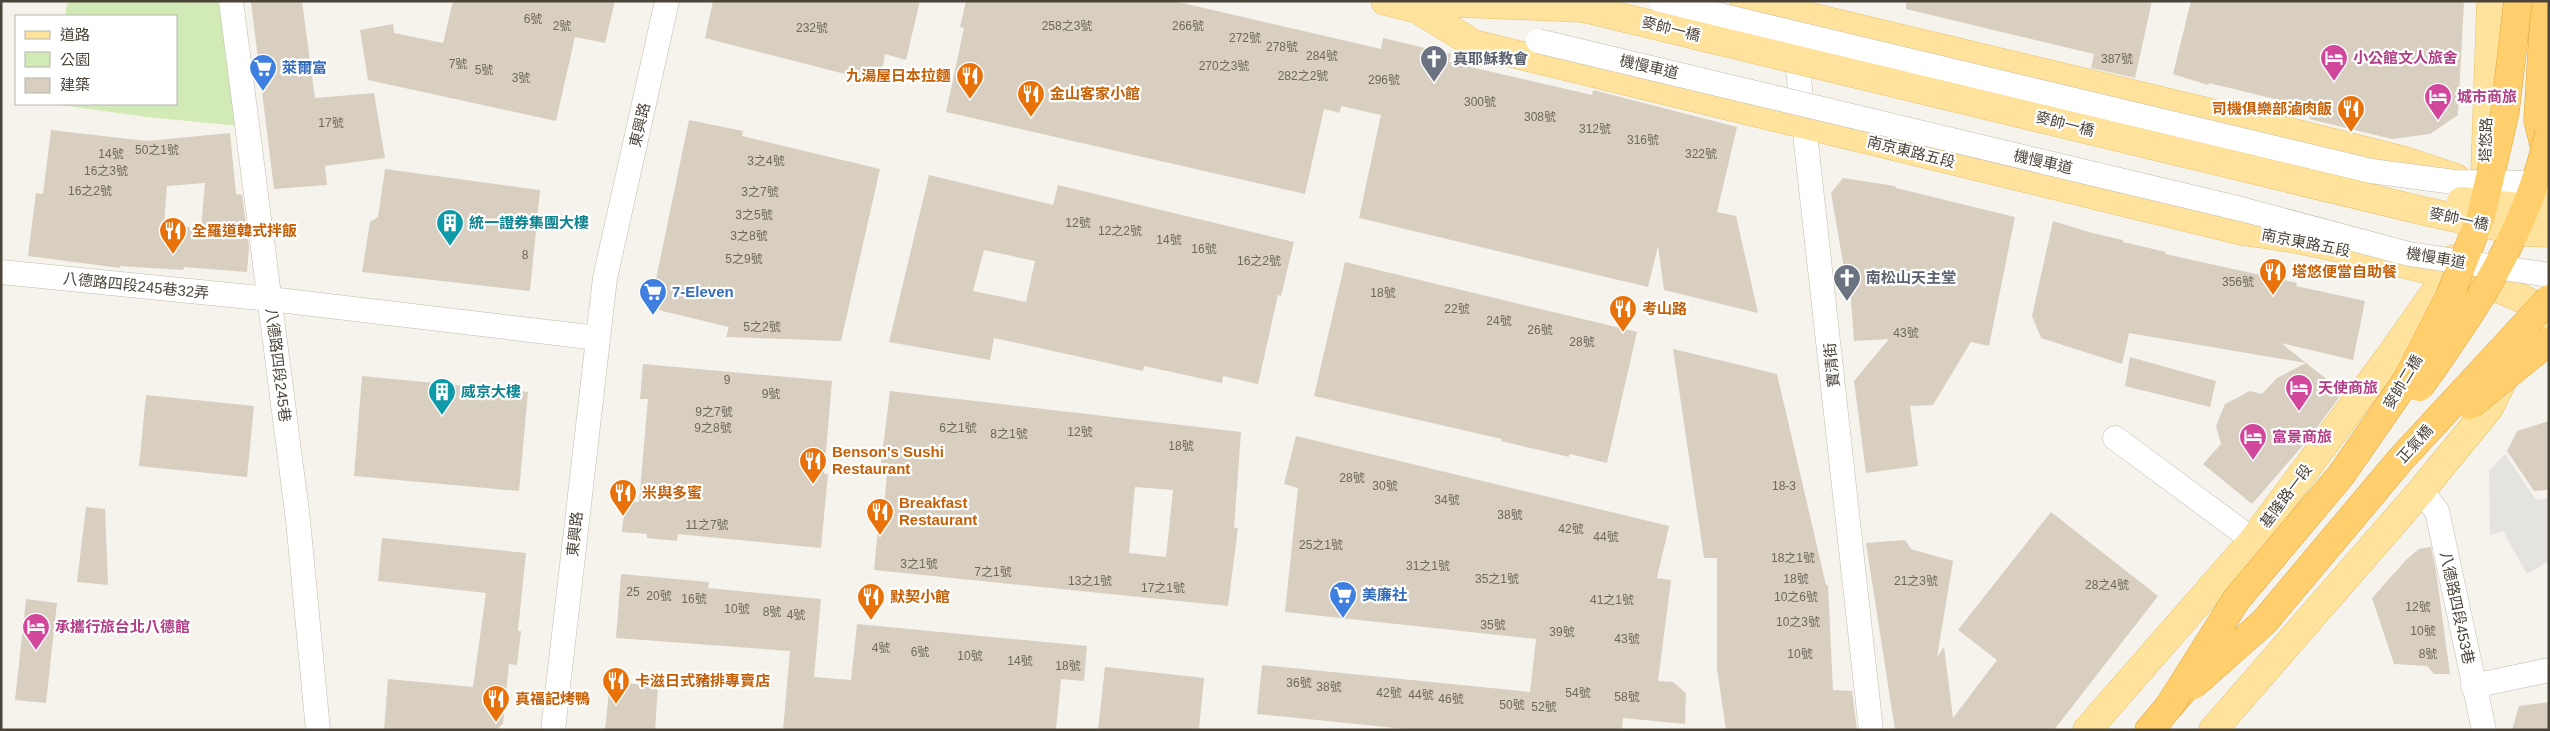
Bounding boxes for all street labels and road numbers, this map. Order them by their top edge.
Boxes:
street label: 麥帥一橋 [1640,13,1702,44]
street label: 機慢車道 [1618,51,1680,82]
street label: 東興路 [626,101,653,149]
street label: 麥帥一橋 [2034,108,2096,139]
street label: 塔悠路 [2477,117,2494,163]
street label: 南京東路五段 [1865,132,1957,171]
street label: 機慢車道 [2012,146,2074,177]
street label: 麥帥一橋 [2428,204,2490,233]
street label: 南京東路五段 [2260,226,2352,259]
street label: 機慢車道 [2405,244,2467,271]
street label: 八德路四段245巷32弄 [62,269,210,302]
street label: 八德路四段245巷 [263,307,294,423]
street label: 寶清街 [1821,342,1842,388]
street label: 麥帥二橋 [2380,352,2425,412]
street label: 正氣橋 [2393,421,2436,466]
street label: 基隆路一段 [2256,461,2315,531]
street label: 東興路 [564,511,585,557]
street label: 八德路四段453巷 [2437,550,2478,666]

